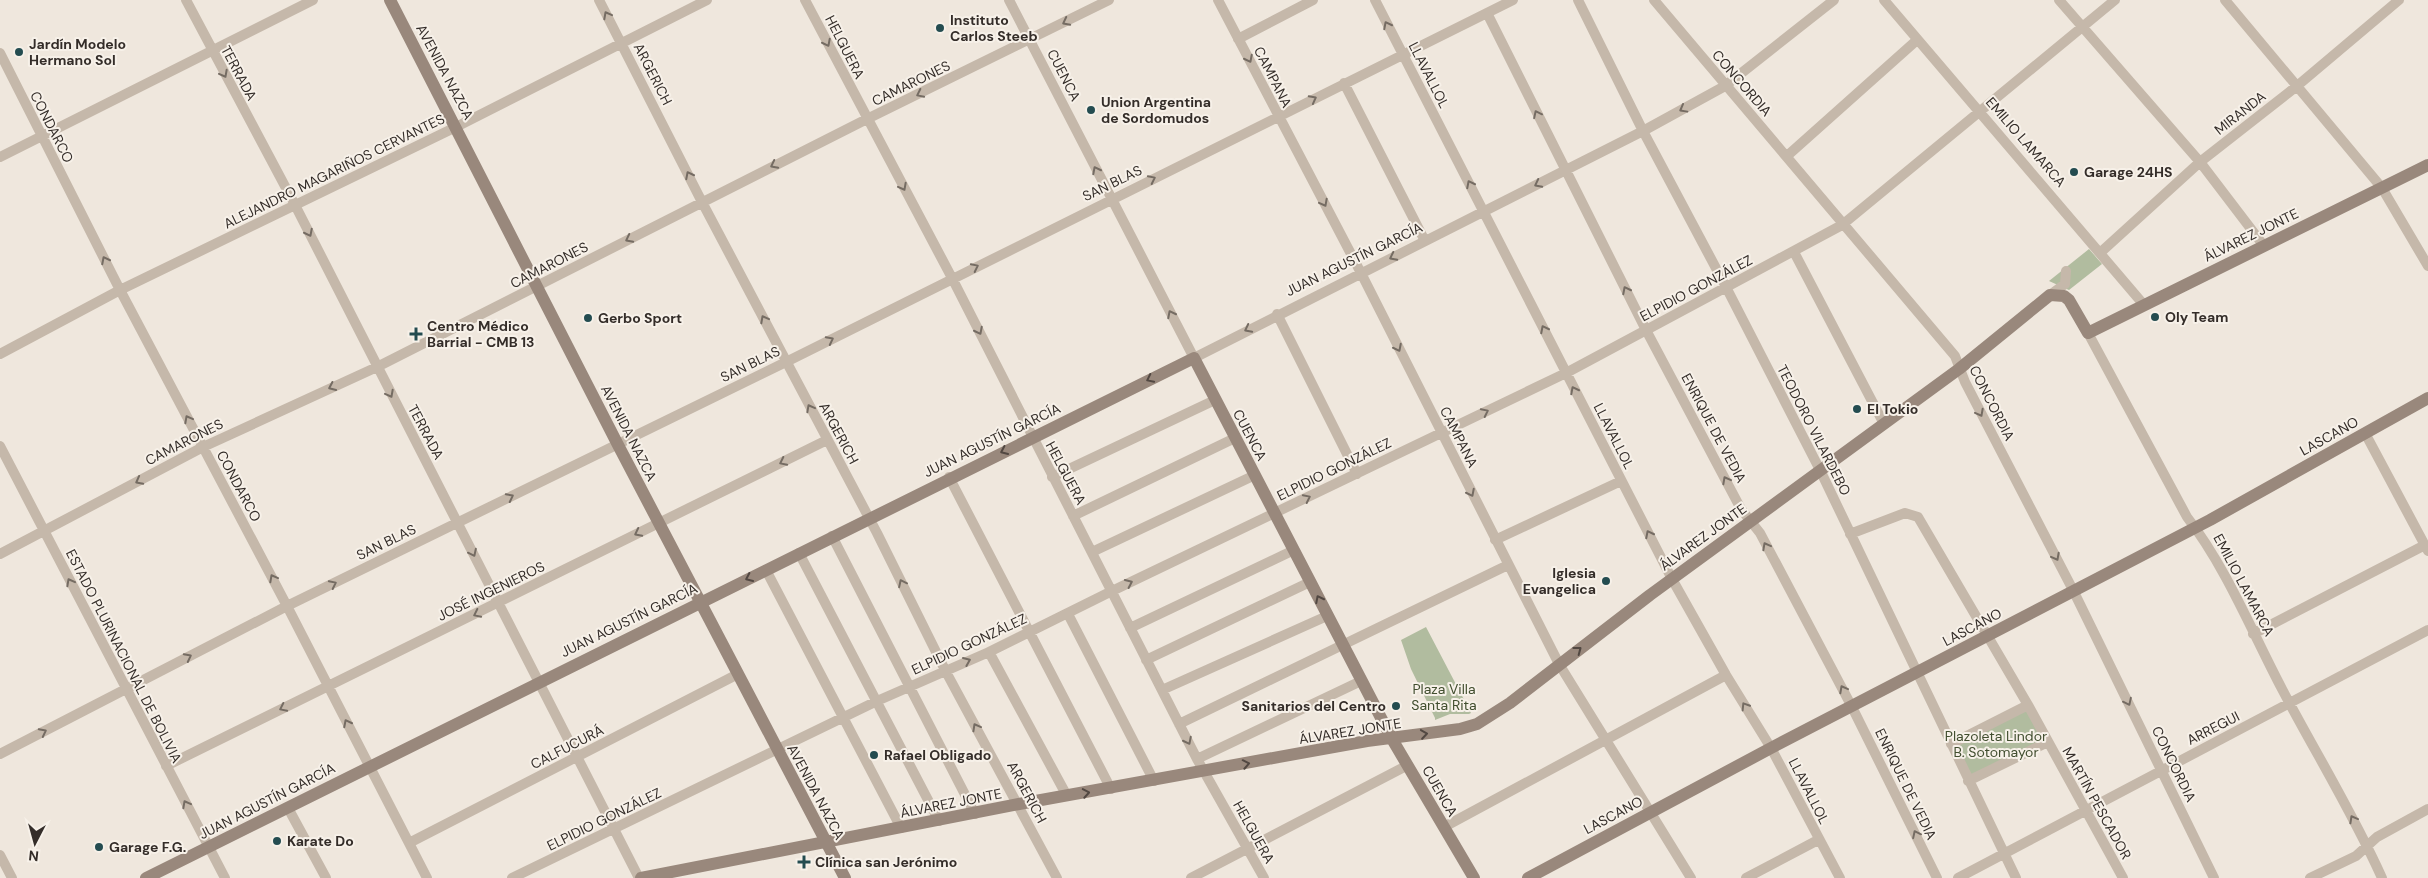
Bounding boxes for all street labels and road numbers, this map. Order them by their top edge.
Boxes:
street label: HELGUERA [821,12,869,82]
street label: AVENIDA NAZCA [412,21,478,123]
street label: LLAVALLOL [1405,39,1453,111]
street label: ARGERICH [630,40,676,108]
street label: TERRADA [217,42,261,104]
street label: CAMPANA [1250,43,1296,111]
street label: CUENCA [1043,46,1085,104]
street label: CONCORDIA [1708,46,1776,120]
street label: CAMARONES [869,56,953,110]
street label: MIRANDA [2211,87,2269,139]
street label: CONDARCO [26,88,78,166]
street label: EMILIO LAMARCA [1982,93,2070,191]
street label: ALEJANDRO MAGARIÑOS CERVANTES [221,109,447,233]
street label: SAN BLAS [1079,161,1145,205]
street label: ÁLVAREZ JONTE [2201,204,2301,266]
street label: JUAN AGUSTÍN GARCÍA [1283,218,1425,300]
street label: CAMARONES [507,238,591,292]
street label: ELPIDIO GONZÁLEZ [1637,251,1755,325]
street label: SAN BLAS [717,342,783,386]
street label: TEODORO VILARDEBO [1773,362,1855,499]
street label: CONCORDIA [1965,362,2019,444]
street label: ENRIQUE DE VEDIA [1678,370,1750,486]
street label: AVENIDA NAZCA [597,382,661,484]
street label: ARGERICH [815,399,863,467]
street label: JUAN AGUSTÍN GARCÍA [921,399,1063,481]
street label: LLAVALLOL [1590,400,1638,472]
street label: TERRADA [404,401,448,463]
street label: CAMPANA [1436,403,1482,471]
street label: CUENCA [1229,406,1271,464]
street label: LASCANO [2296,412,2362,459]
street label: CAMARONES [142,415,226,469]
street label: ELPIDIO GONZÁLEZ [1274,434,1394,504]
street label: HELGUERA [1042,438,1090,508]
street label: CONDARCO [213,447,265,525]
street label: ÁLVAREZ JONTE [1656,499,1750,575]
street label: SAN BLAS [353,520,419,564]
street label: EMILIO LAMARCA [2209,531,2279,639]
street label: ESTADO PLURINACIONAL DE BOLIVIA [62,546,186,766]
street label: JOSÉ INGENIEROS [434,557,548,625]
street label: JUAN AGUSTÍN GARCÍA [558,579,700,661]
street label: LASCANO [1939,604,2005,650]
street label: ELPIDIO GONZÁLEZ [909,609,1029,679]
street label: ARREGUI [2184,707,2242,749]
street label: ÁLVAREZ JONTE [1298,714,1402,748]
street label: CALFUCURÁ [527,721,607,773]
street label: CONCORDIA [2148,723,2200,805]
street label: ENRIQUE DE VEDIA [1871,725,1941,843]
street label: AVENIDA NAZCA [783,741,849,843]
street label: MARTÍN PESCADOR [2059,744,2135,862]
street label: LLAVALLOL [1785,755,1833,827]
street label: ARGERICH [1003,758,1051,826]
street label: JUAN AGUSTÍN GARCÍA [196,759,338,843]
street label: CUENCA [1418,762,1462,820]
street label: ELPIDIO GONZÁLEZ [544,784,664,854]
street label: ÁLVAREZ JONTE [899,784,1003,822]
street label: LASCANO [1580,792,1646,838]
street label: HELGUERA [1229,797,1279,867]

